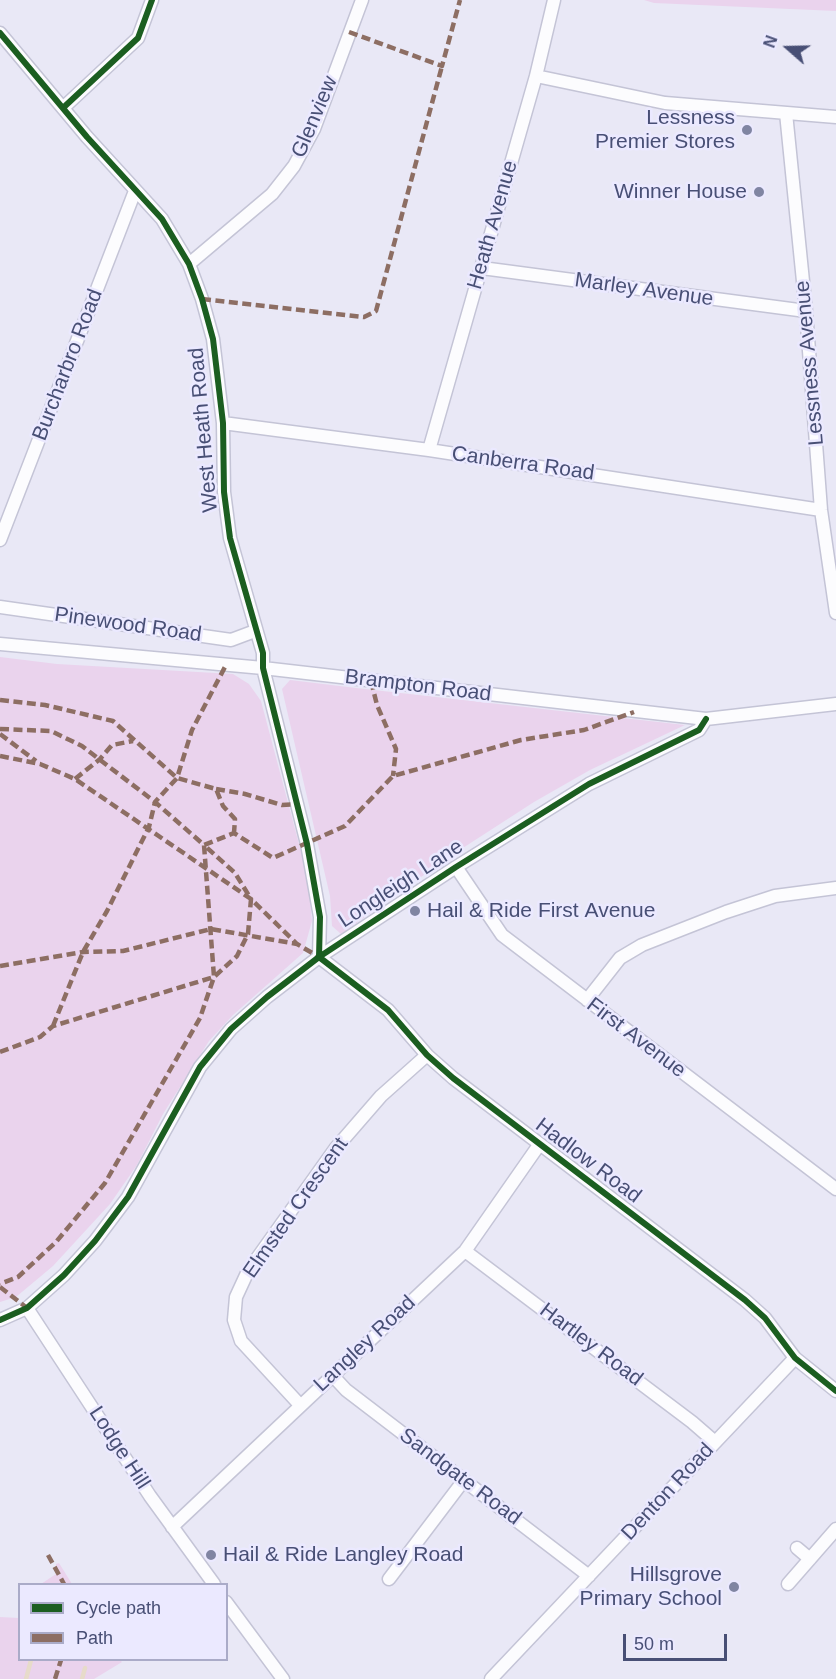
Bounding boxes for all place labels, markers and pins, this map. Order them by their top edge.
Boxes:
place label: Lessness Premier Stores [595,105,735,155]
marker: Lessness Premier Stores [740,123,754,137]
place label: Winner House [614,179,747,205]
marker: Winner House [752,185,766,199]
place label: Hail & Ride First Avenue [427,898,655,924]
marker: Hail & Ride First Avenue [408,904,422,918]
place label: Hail & Ride Langley Road [223,1542,463,1568]
marker: Hail & Ride Langley Road [204,1548,218,1562]
place label: Hillsgrove Primary School [580,1562,722,1612]
marker: Hillsgrove Primary School [727,1580,741,1594]

